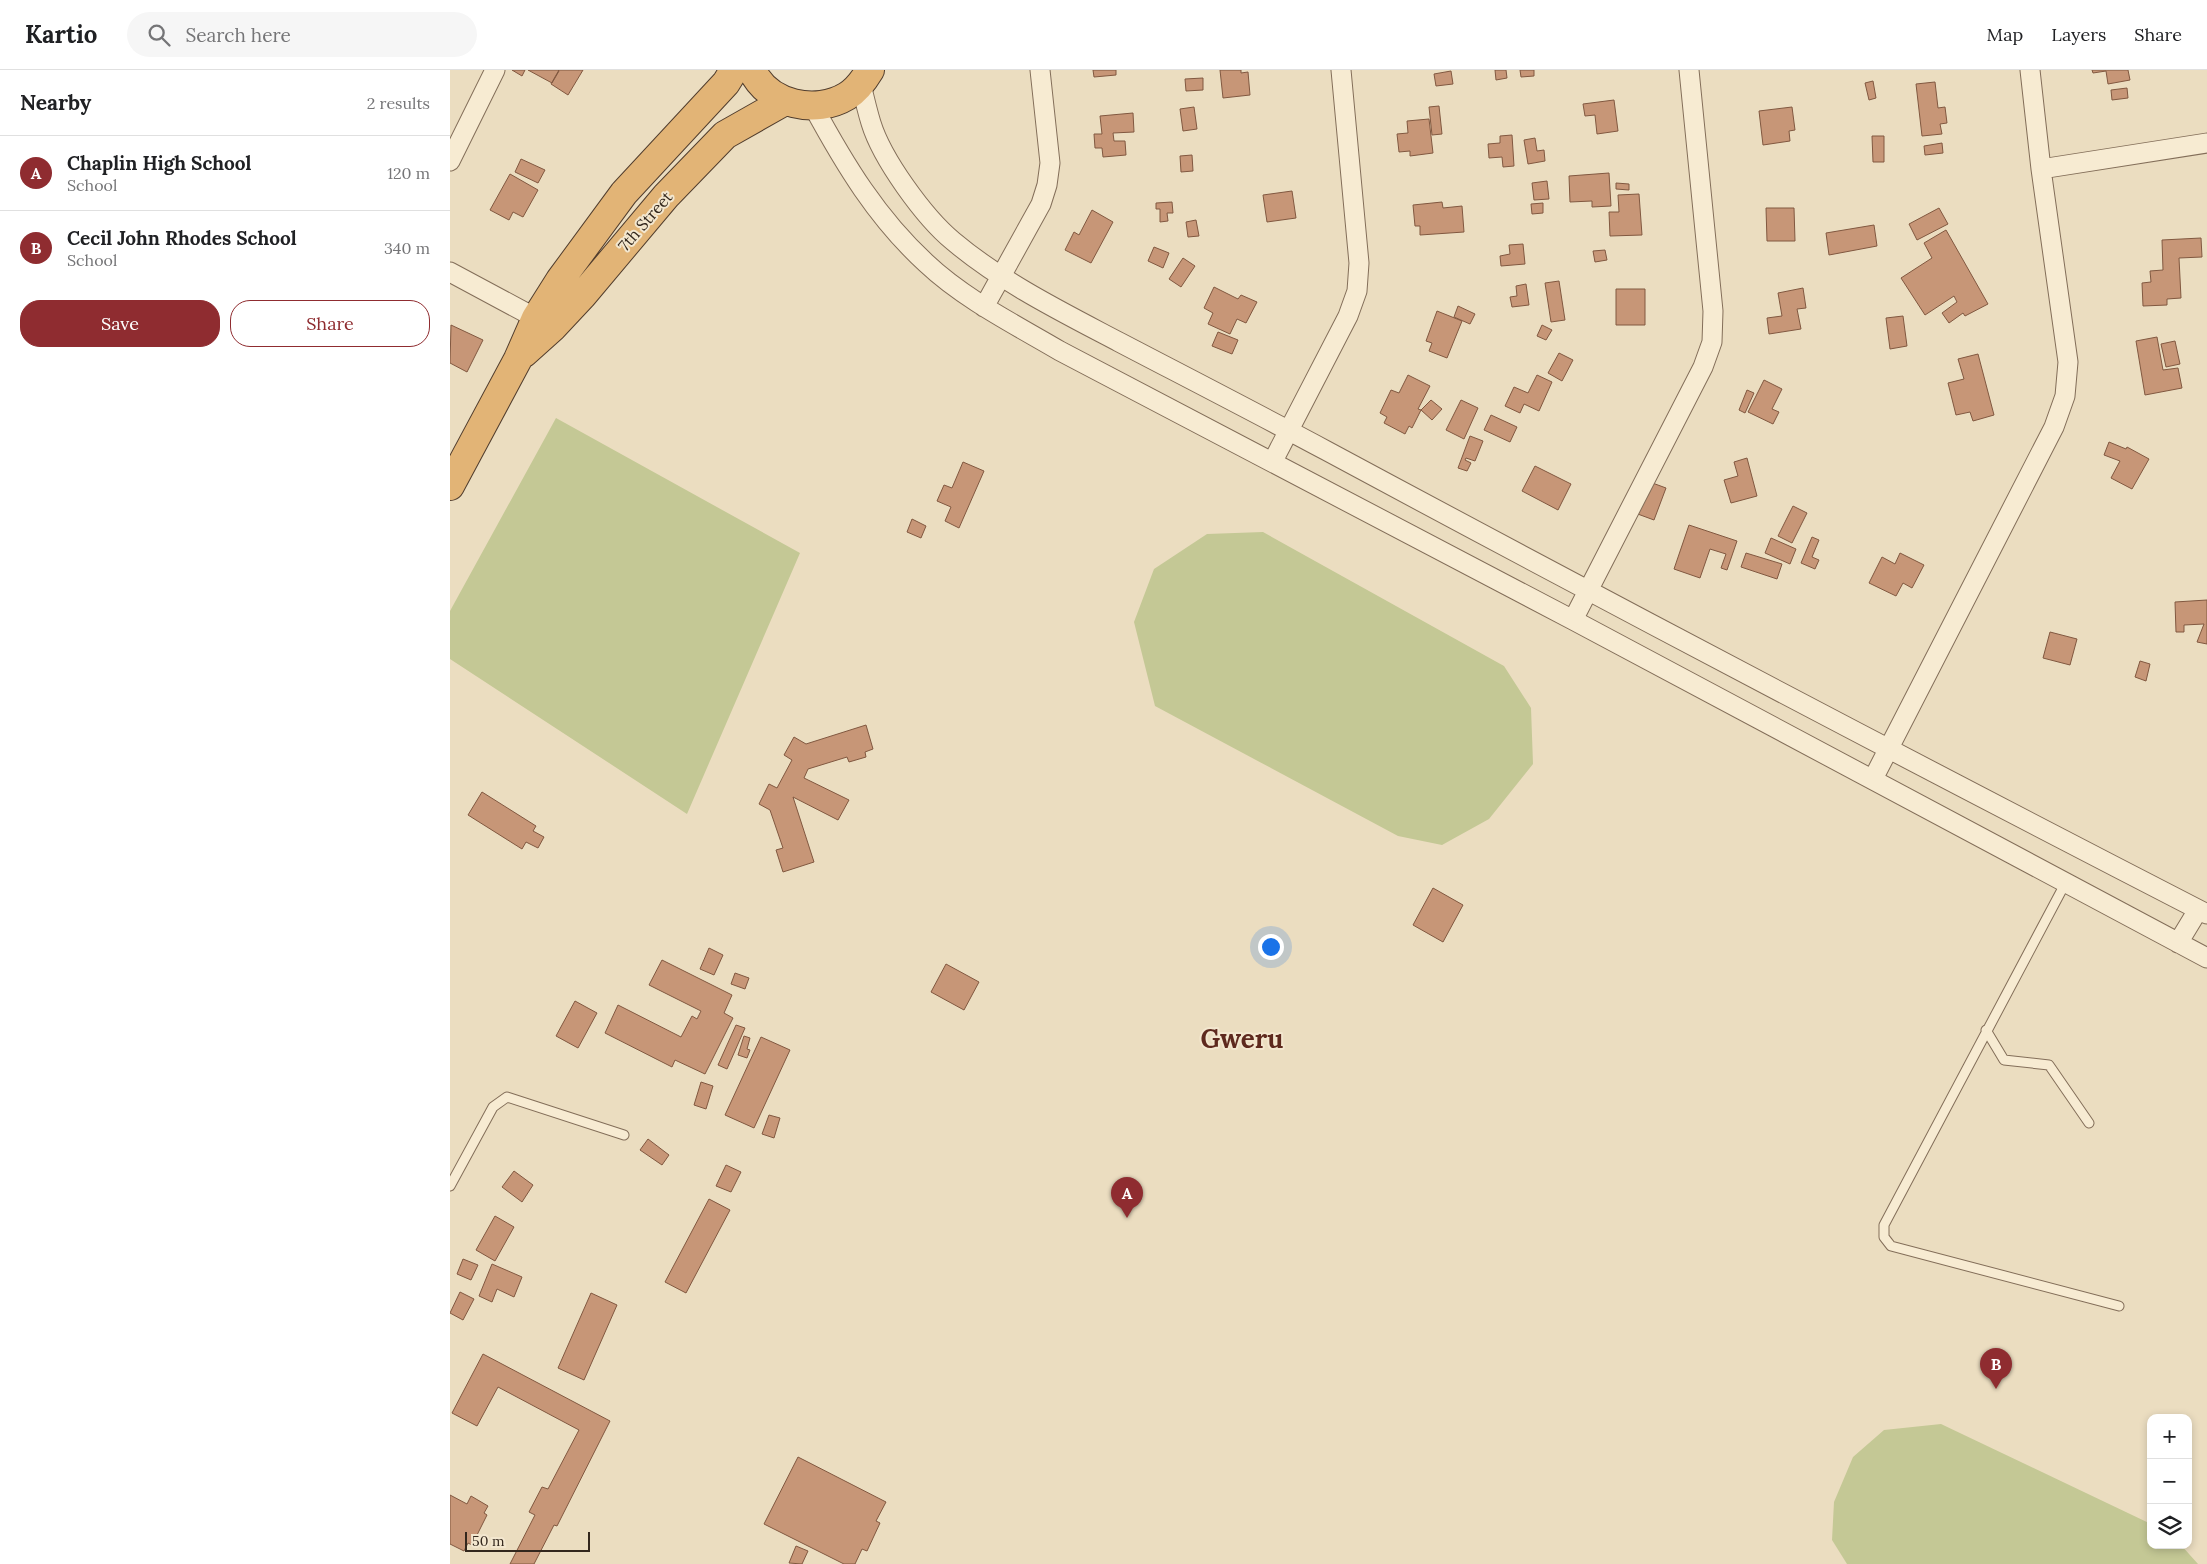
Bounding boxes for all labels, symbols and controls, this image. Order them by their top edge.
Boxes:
search box [127,12,477,57]
text: Kartio [25,19,97,50]
icon: search [145,21,173,49]
text: Search here [185,23,291,47]
text: Map [1987,23,2023,46]
text: Layers [2051,23,2106,46]
text: Share [2134,23,2182,46]
text: Nearby [20,89,91,116]
text: 2 results [367,93,430,113]
text: Chaplin High School [67,151,251,175]
text: A [31,163,41,183]
text: 120 m [387,163,430,183]
text: School [67,175,117,195]
street label: 7th Street [614,186,677,255]
text: Cecil John Rhodes School [67,226,297,250]
text: B [31,238,41,258]
text: 340 m [384,238,430,258]
text: School [67,250,117,270]
button: Save [20,300,220,347]
button: Share [230,300,430,347]
your location [1258,934,1284,960]
district label: Gweru [1201,1022,1283,1055]
pin: A [1111,1177,1143,1218]
pin: B [1980,1348,2012,1389]
map controls [2147,1414,2192,1549]
button: + [2147,1414,2192,1459]
button: − [2147,1459,2192,1504]
button: layers [2147,1504,2192,1549]
scale bar [465,1529,590,1552]
text: 50 m [472,1532,505,1550]

